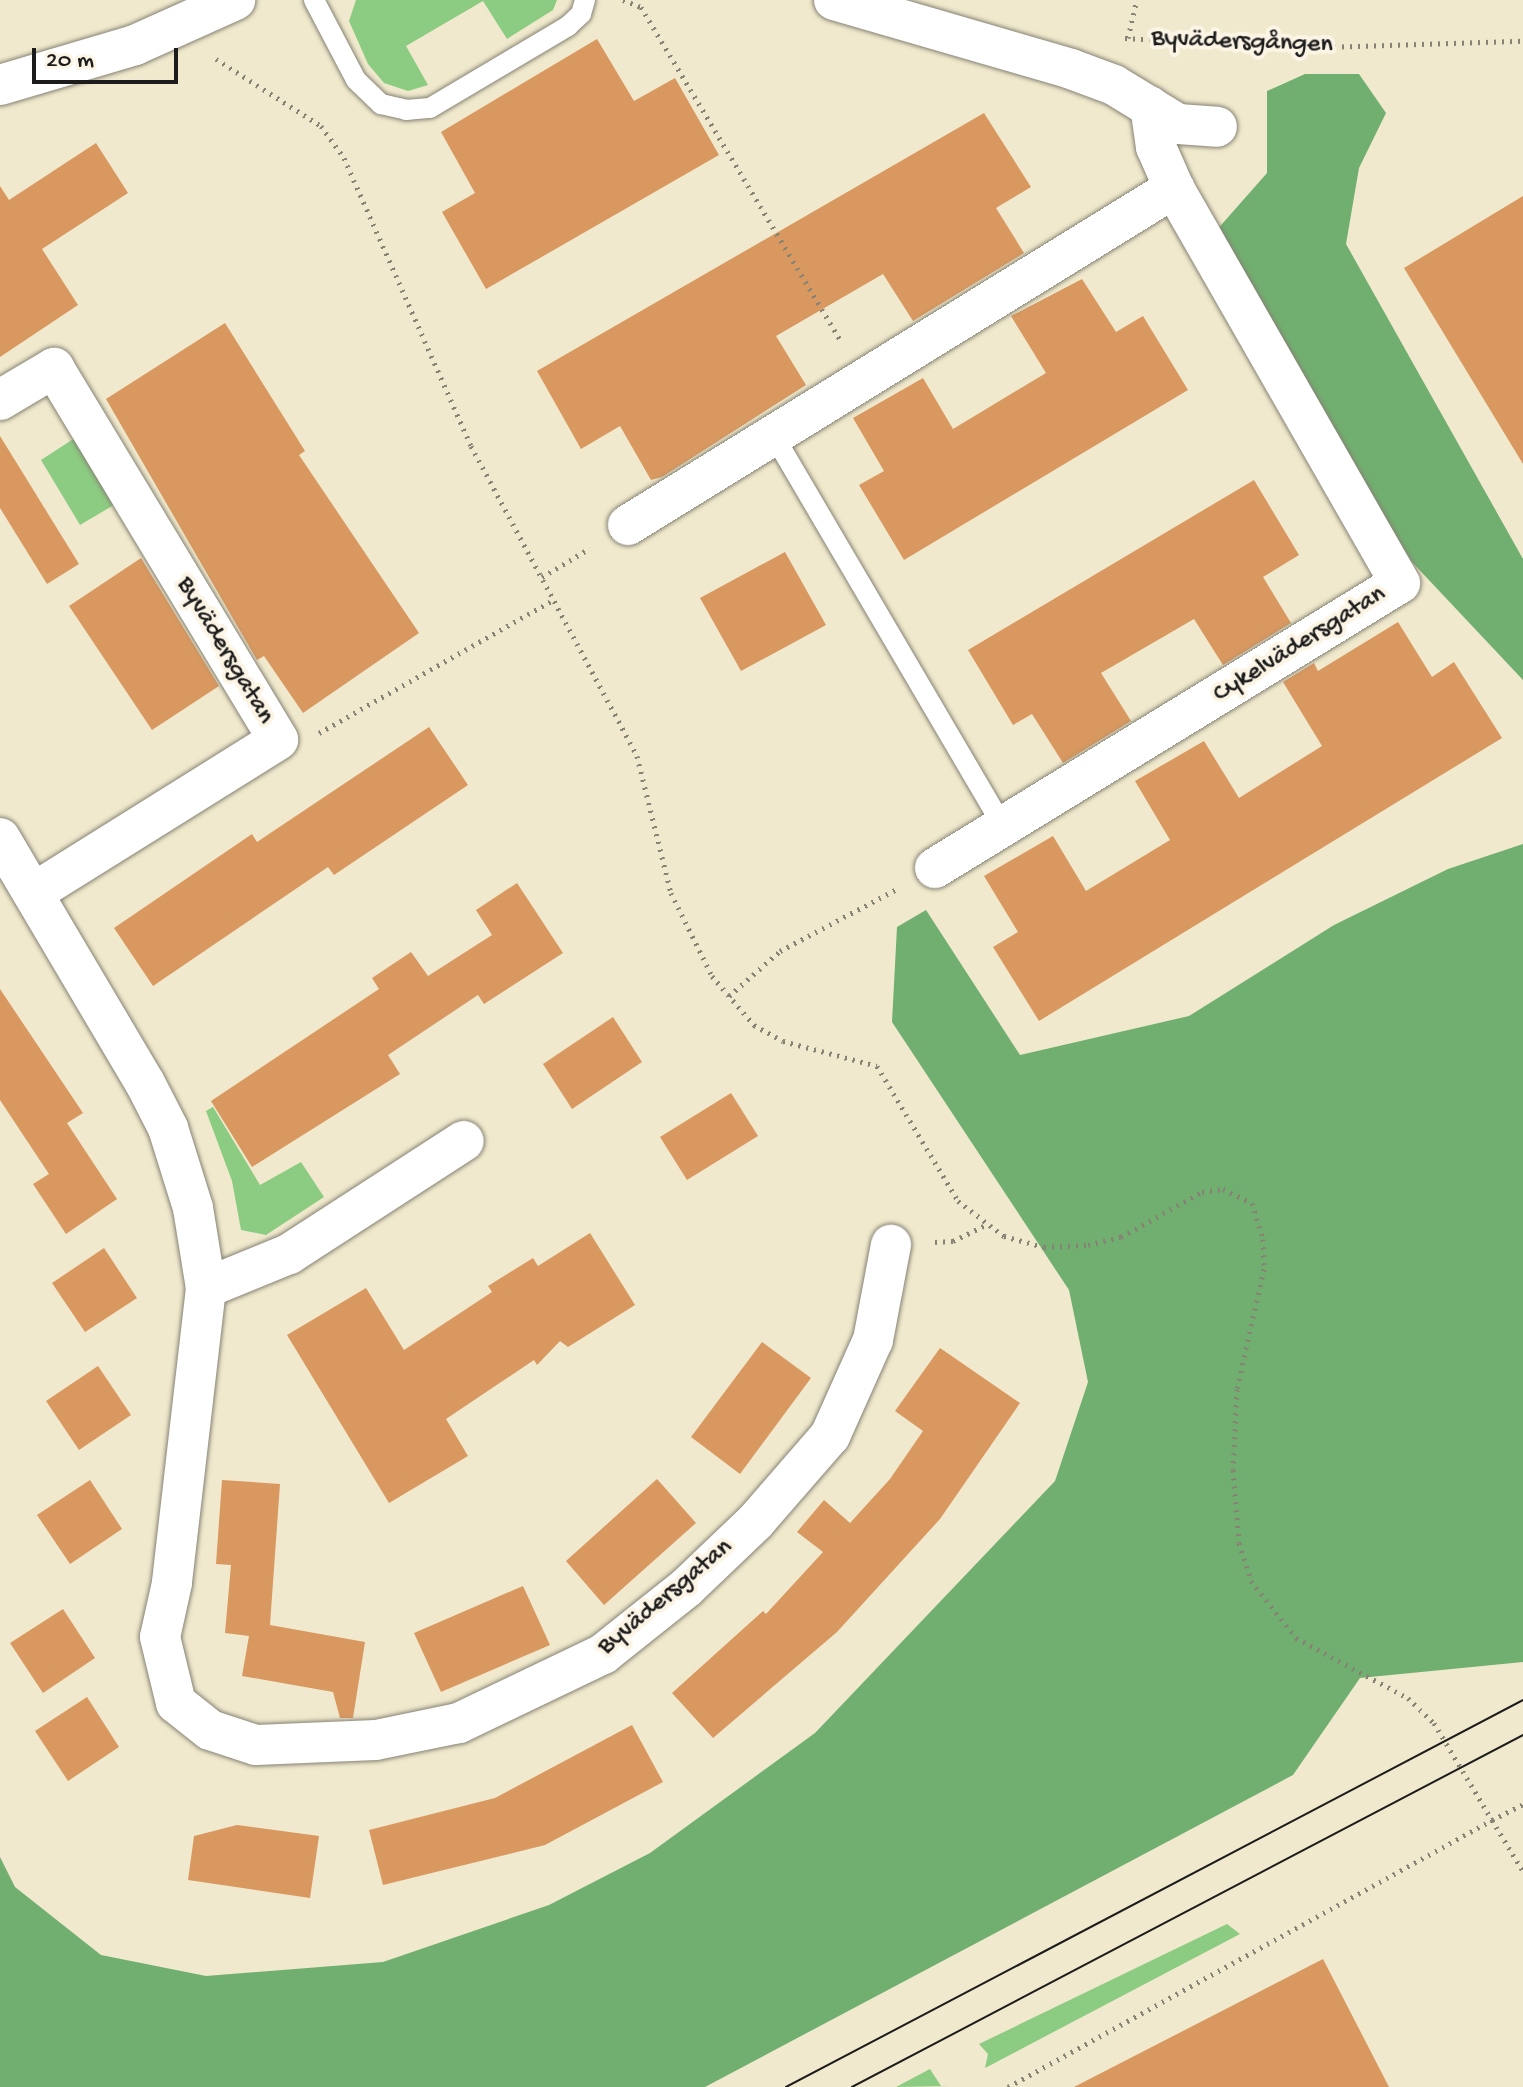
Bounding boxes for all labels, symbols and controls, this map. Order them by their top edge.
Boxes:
street label: Byvädersgången [1151,24,1333,62]
scale bar [36,32,182,82]
text: 20 m [46,47,94,76]
street label: Byvädersgatan [168,572,280,730]
street label: Cykelvädersgatan [1208,579,1392,711]
street label: Byvädersgatan [592,1533,740,1663]

